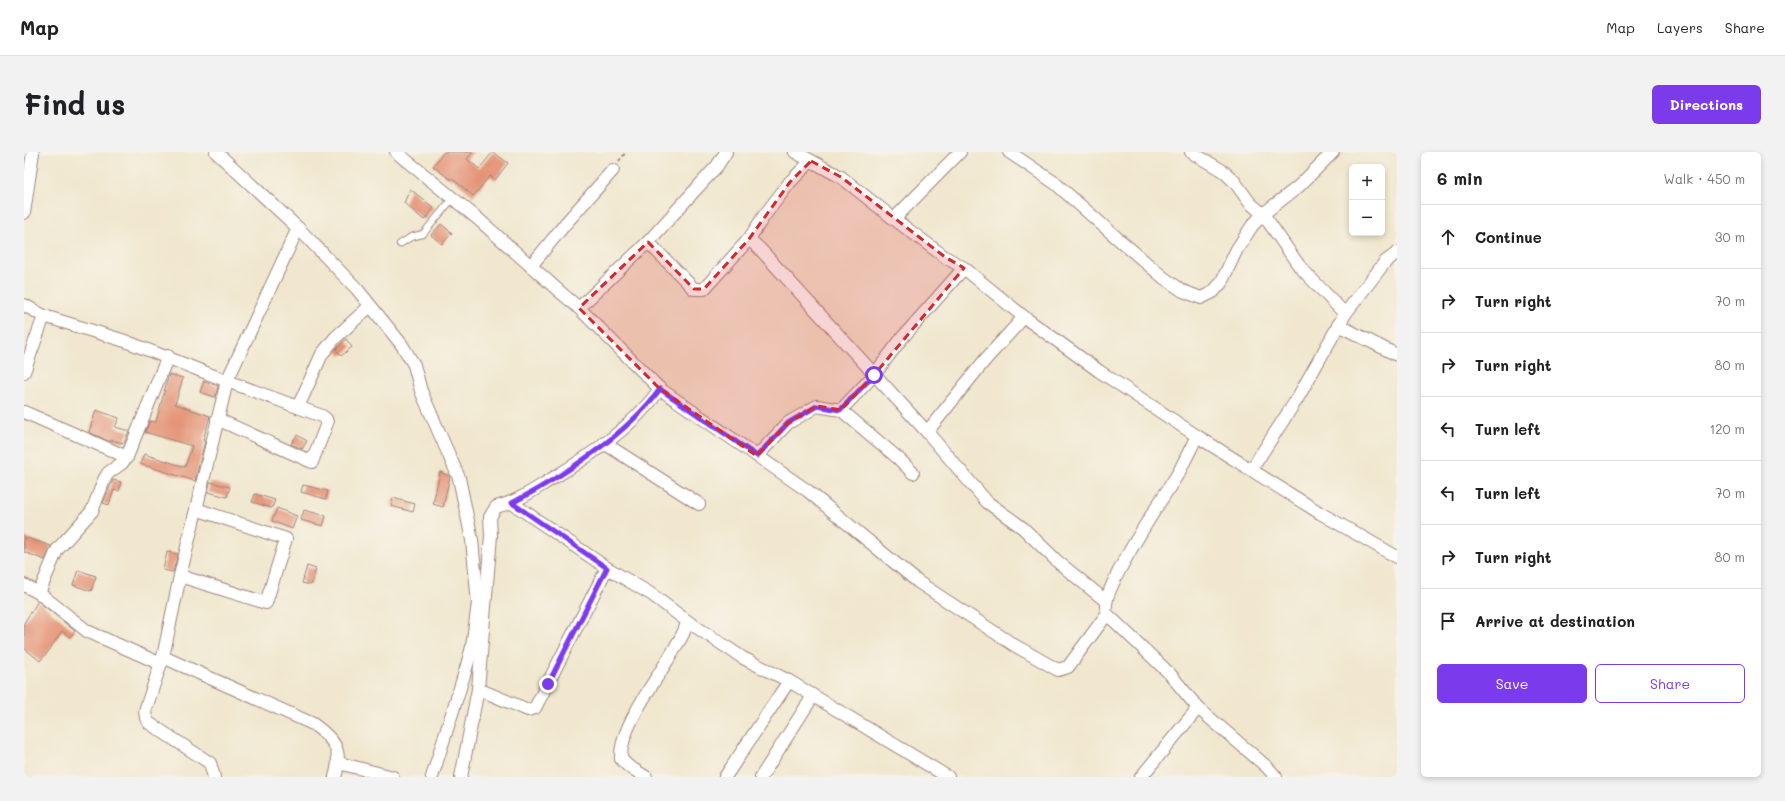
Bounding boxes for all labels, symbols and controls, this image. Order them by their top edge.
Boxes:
text: Map [20,15,59,40]
text: Map [1606,18,1635,37]
text: Layers [1657,18,1703,37]
text: Share [1725,18,1765,37]
button: Directions [1652,85,1761,124]
text: Find us [24,86,125,122]
map controls [1349,164,1385,236]
button: + [1349,164,1385,200]
text: 6 min [1437,167,1482,189]
text: Walk · 450 m [1664,170,1745,187]
button: − [1349,200,1385,236]
icon: ahead [1437,226,1459,248]
text: Continue [1475,227,1542,247]
text: 30 m [1715,228,1745,245]
icon: right [1437,290,1459,312]
text: Turn right [1475,291,1552,311]
text: 70 m [1715,292,1745,309]
icon: right [1437,354,1459,376]
text: Turn right [1475,355,1552,375]
text: 80 m [1715,356,1745,373]
route start [865,366,883,384]
icon: left [1437,418,1459,440]
text: Turn left [1475,419,1540,439]
text: 120 m [1709,420,1745,437]
icon: left [1437,482,1459,504]
text: Turn left [1475,483,1540,503]
text: 70 m [1715,484,1745,501]
icon: right [1437,546,1459,568]
text: Turn right [1475,547,1552,567]
text: 80 m [1715,548,1745,565]
icon: arrive [1437,610,1459,632]
text: Arrive at destination [1475,611,1635,631]
button: Save [1437,664,1587,703]
button: Share [1595,664,1745,703]
route end [539,675,557,693]

